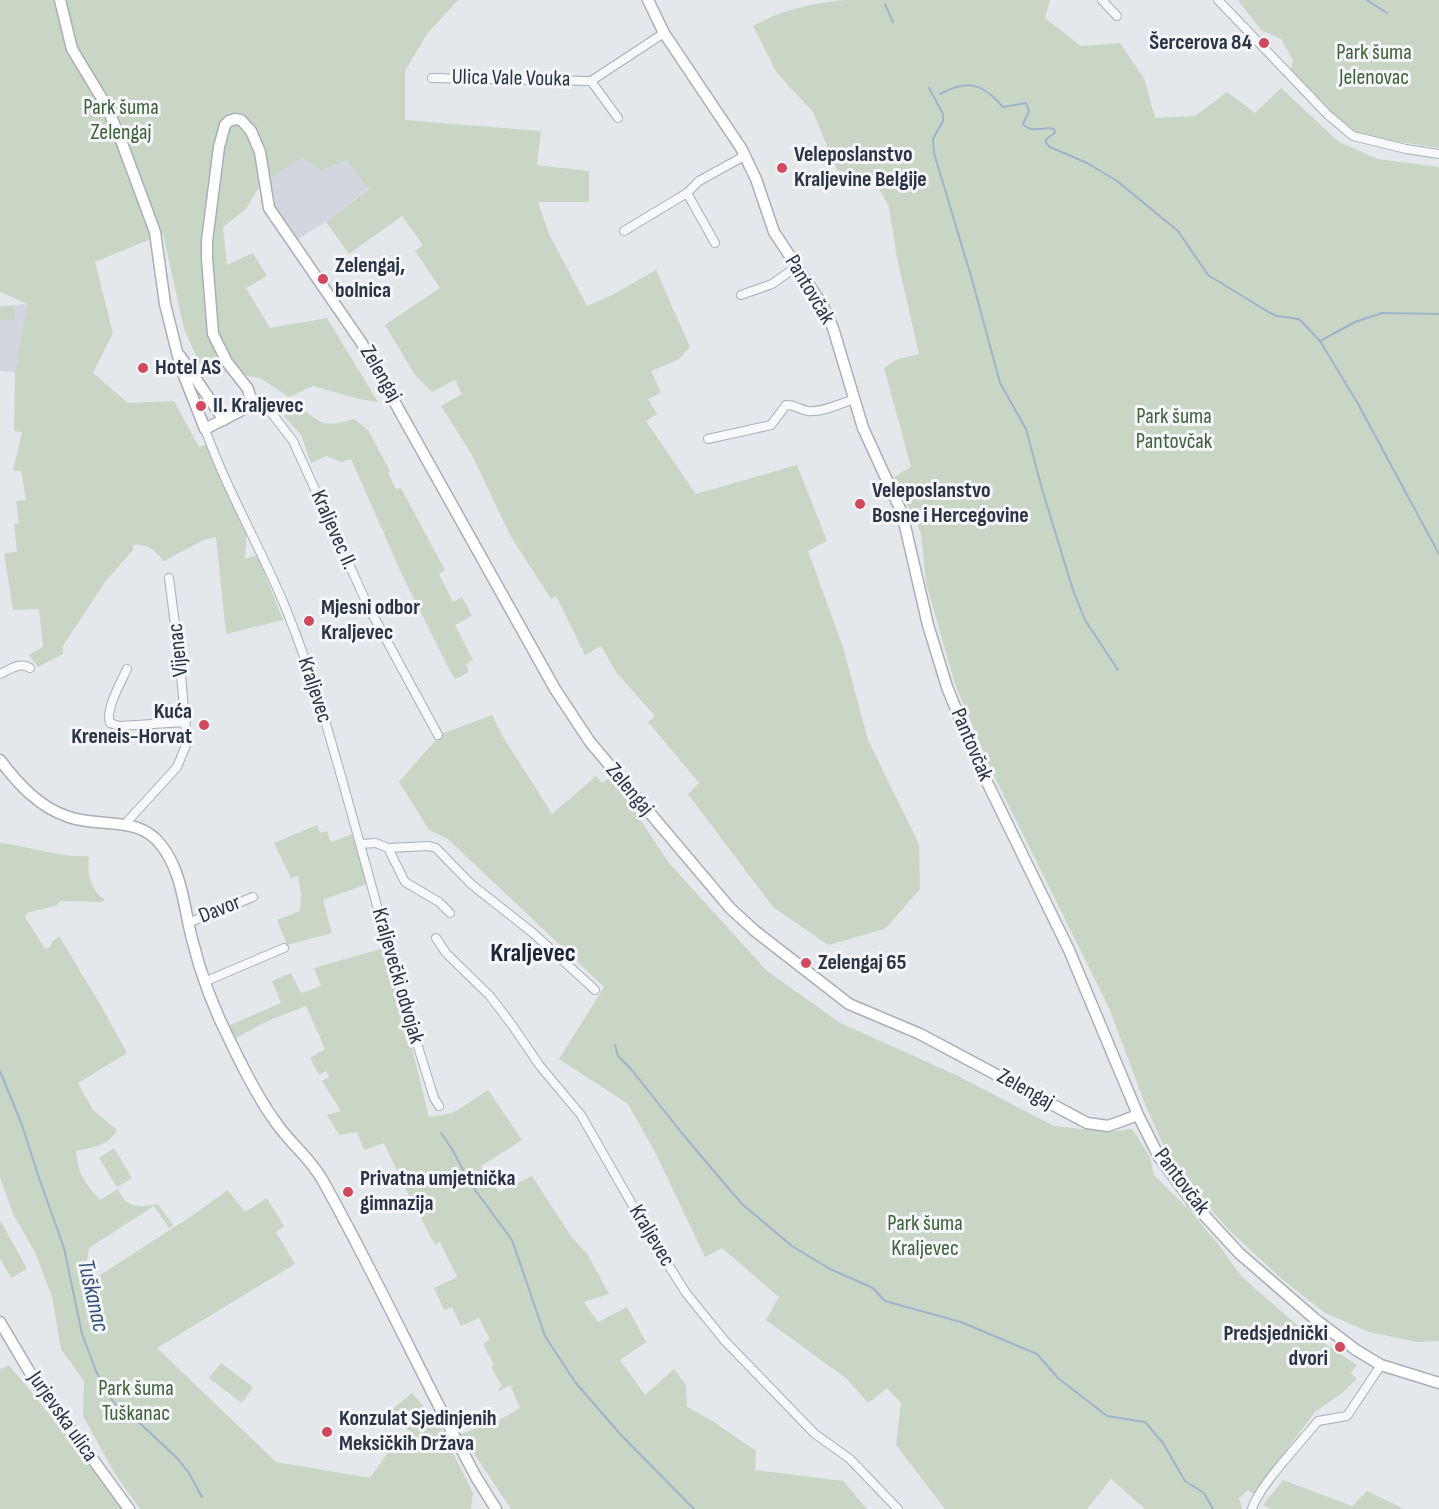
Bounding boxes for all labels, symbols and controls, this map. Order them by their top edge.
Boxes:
place label: Šercerova 84 [1149,30,1252,56]
marker: Šercerova 84 [1257,36,1271,50]
park label: Park šuma Jelenovac [1336,40,1412,92]
street label: Ulica Vale Vouka [451,65,571,93]
park label: Park šuma Zelengaj [83,95,159,146]
place label: Veleposlanstvo Kraljevine Belgije [794,142,927,194]
marker: Veleposlanstvo Kraljevine Belgije [775,161,789,175]
street label: Pantovčak [778,251,840,329]
place label: Zelengaj, bolnica [335,253,405,304]
marker: Zelengaj, bolnica [316,272,330,286]
street label: Zelengaj [353,341,407,407]
place label: Hotel AS [155,355,221,381]
marker: Hotel AS [136,361,150,375]
place label: II. Kraljevec [213,393,304,419]
marker: II. Kraljevec [194,399,208,413]
park label: Park šuma Pantovčak [1136,404,1212,456]
place label: Veleposlanstvo Bosne i Hercegovine [872,478,1029,530]
street label: Kraljevec II. [304,486,362,574]
marker: Veleposlanstvo Bosne i Hercegovine [853,497,867,511]
place label: Mjesni odbor Kraljevec [321,595,420,646]
marker: Mjesni odbor Kraljevec [302,614,316,628]
street label: Vijenac [163,622,195,678]
street label: Kraljevec [291,654,337,726]
place label: Kuća Kreneis-Horvat [71,699,192,750]
street label: Pantovčak [944,705,998,785]
marker: Kuća Kreneis-Horvat [197,718,211,732]
street label: Zelengaj [599,758,659,822]
street label: Davor [195,890,245,930]
street label: Kraljevečki odvojak [365,905,429,1047]
district label: Kraljevec [490,938,576,970]
place label: Zelengaj 65 [818,950,906,976]
marker: Zelengaj 65 [799,956,813,970]
street label: Zelengaj [992,1064,1058,1116]
street label: Pantovčak [1148,1144,1214,1220]
place label: Privatna umjetnička gimnazija [360,1166,516,1218]
marker: Privatna umjetnička gimnazija [341,1185,355,1199]
street label: Kraljevec [622,1200,680,1272]
park label: Park šuma Kraljevec [887,1211,963,1262]
water label: Tuškanac [70,1257,114,1335]
place label: Predsjednički dvori [1223,1321,1328,1372]
marker: Predsjednički dvori [1333,1340,1347,1354]
street label: Jurjevska ulica [21,1367,103,1467]
park label: Park šuma Tuškanac [98,1376,174,1428]
place label: Konzulat Sjedinjenih Meksičkih Država [339,1406,496,1458]
marker: Konzulat Sjedinjenih Meksičkih Država [320,1425,334,1439]

